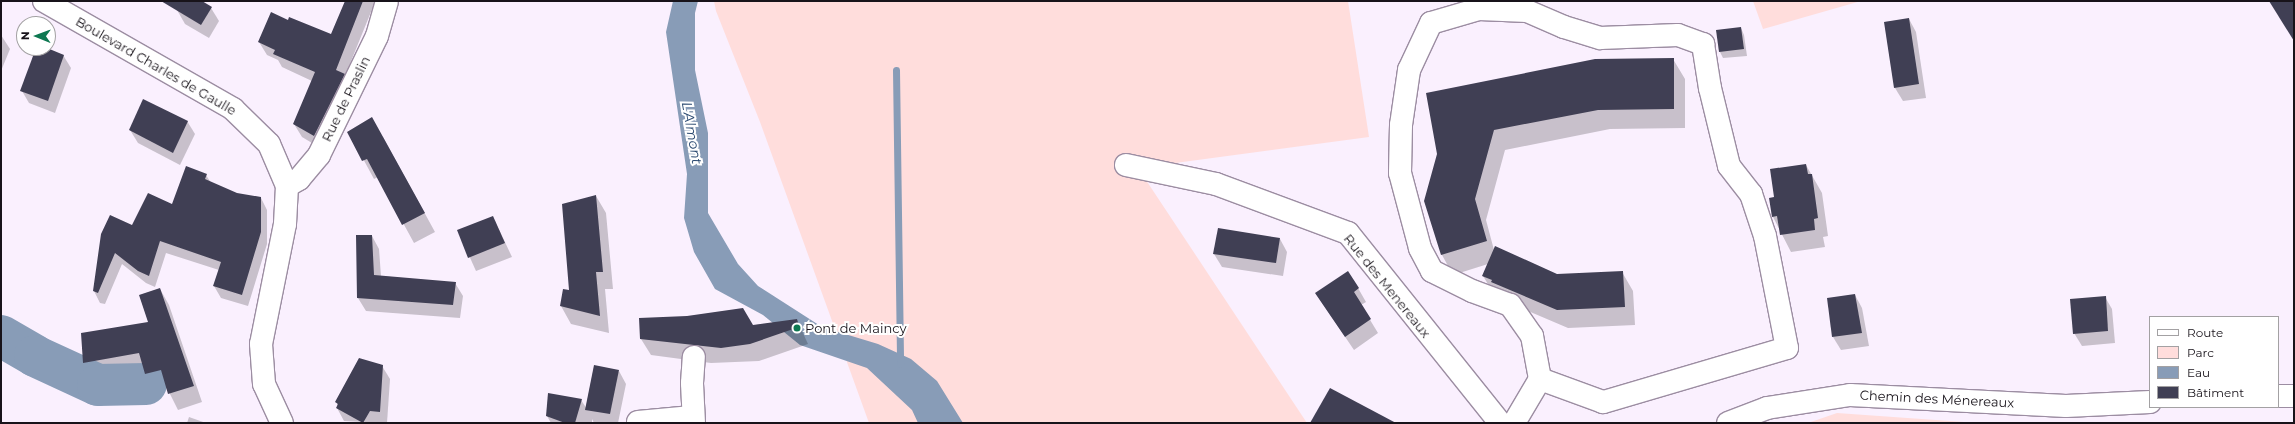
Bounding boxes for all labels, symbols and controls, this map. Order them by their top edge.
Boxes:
street label: Boulevard Charles de Gaulle [73,14,239,118]
north arrow [16,16,56,56]
text: N [18,31,32,40]
street label: Rue de Praslin [319,54,373,144]
water label: L'Almont [678,100,706,166]
street label: Rue des Menereaux [1340,231,1434,341]
legend [2149,316,2279,408]
place label: Pont de Maincy [805,320,907,336]
marker: Pont de Maincy [792,323,802,333]
text: Route [2187,325,2223,340]
text: Parc [2187,345,2214,360]
text: Eau [2187,365,2210,380]
text: Bâtiment [2187,385,2244,400]
street label: Chemin des Ménereaux [1859,387,2015,411]

